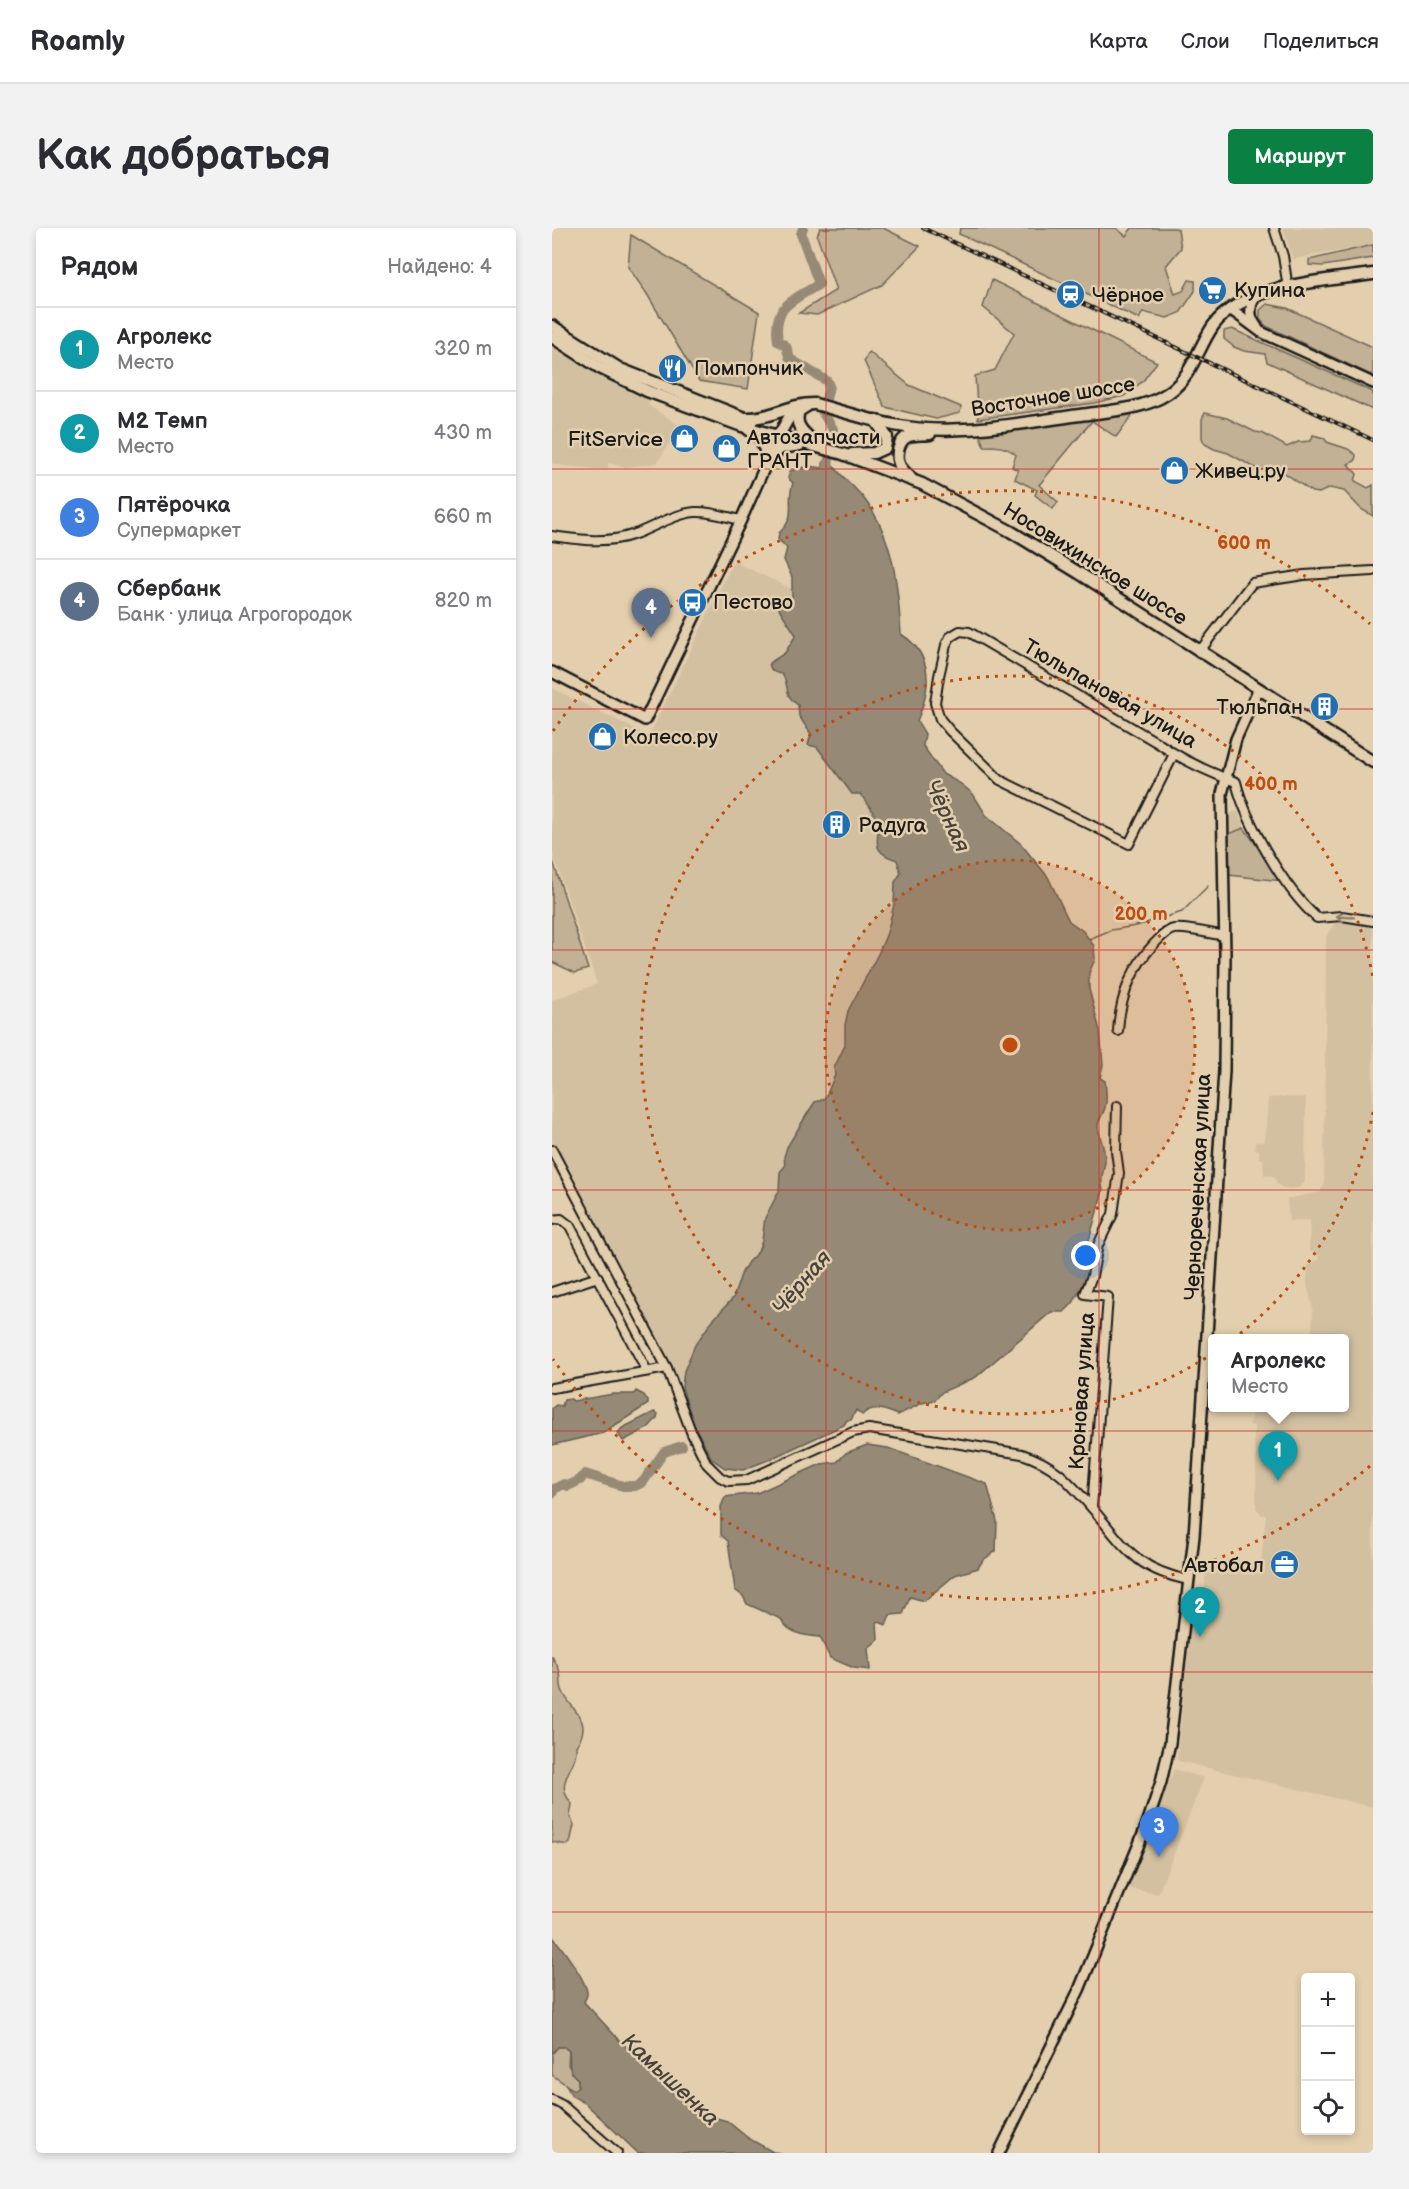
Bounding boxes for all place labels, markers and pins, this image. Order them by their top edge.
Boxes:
supermarket icon: Купина [1197,274,1229,306]
place label: Купина [1234,278,1306,303]
station icon: Чёрное [1055,279,1087,311]
place label: Чёрное [1092,283,1164,308]
restaurant icon: Помпончик [657,352,689,384]
place label: Помпончик [694,356,803,381]
shop icon: FitService [668,423,700,455]
place label: Автозапчасти ГРАНТ [746,425,881,474]
place label: FitService [568,427,663,452]
shop icon: Автозапчасти ГРАНТ [710,433,742,465]
shop icon: Живец.ру [1158,455,1190,487]
place label: Живец.ру [1195,459,1286,484]
bus stop icon: Пестово [676,586,708,618]
pin: 4 [632,588,670,638]
place label: Пестово [713,590,793,615]
building icon: Тюльпан [1308,691,1340,723]
place label: Тюльпан [1217,695,1303,720]
shop icon: Колесо.ру [586,721,618,753]
place label: Колесо.ру [623,725,718,750]
building icon: Радуга [821,809,853,841]
place label: Радуга [858,813,927,838]
centre of rings [1000,1035,1020,1055]
pin: 1 [1258,1432,1298,1481]
office icon: Автобал [1269,1549,1301,1581]
place label: Автобал [1183,1553,1264,1578]
pin: 2 [1180,1588,1220,1637]
pin: 3 [1140,1808,1178,1857]

